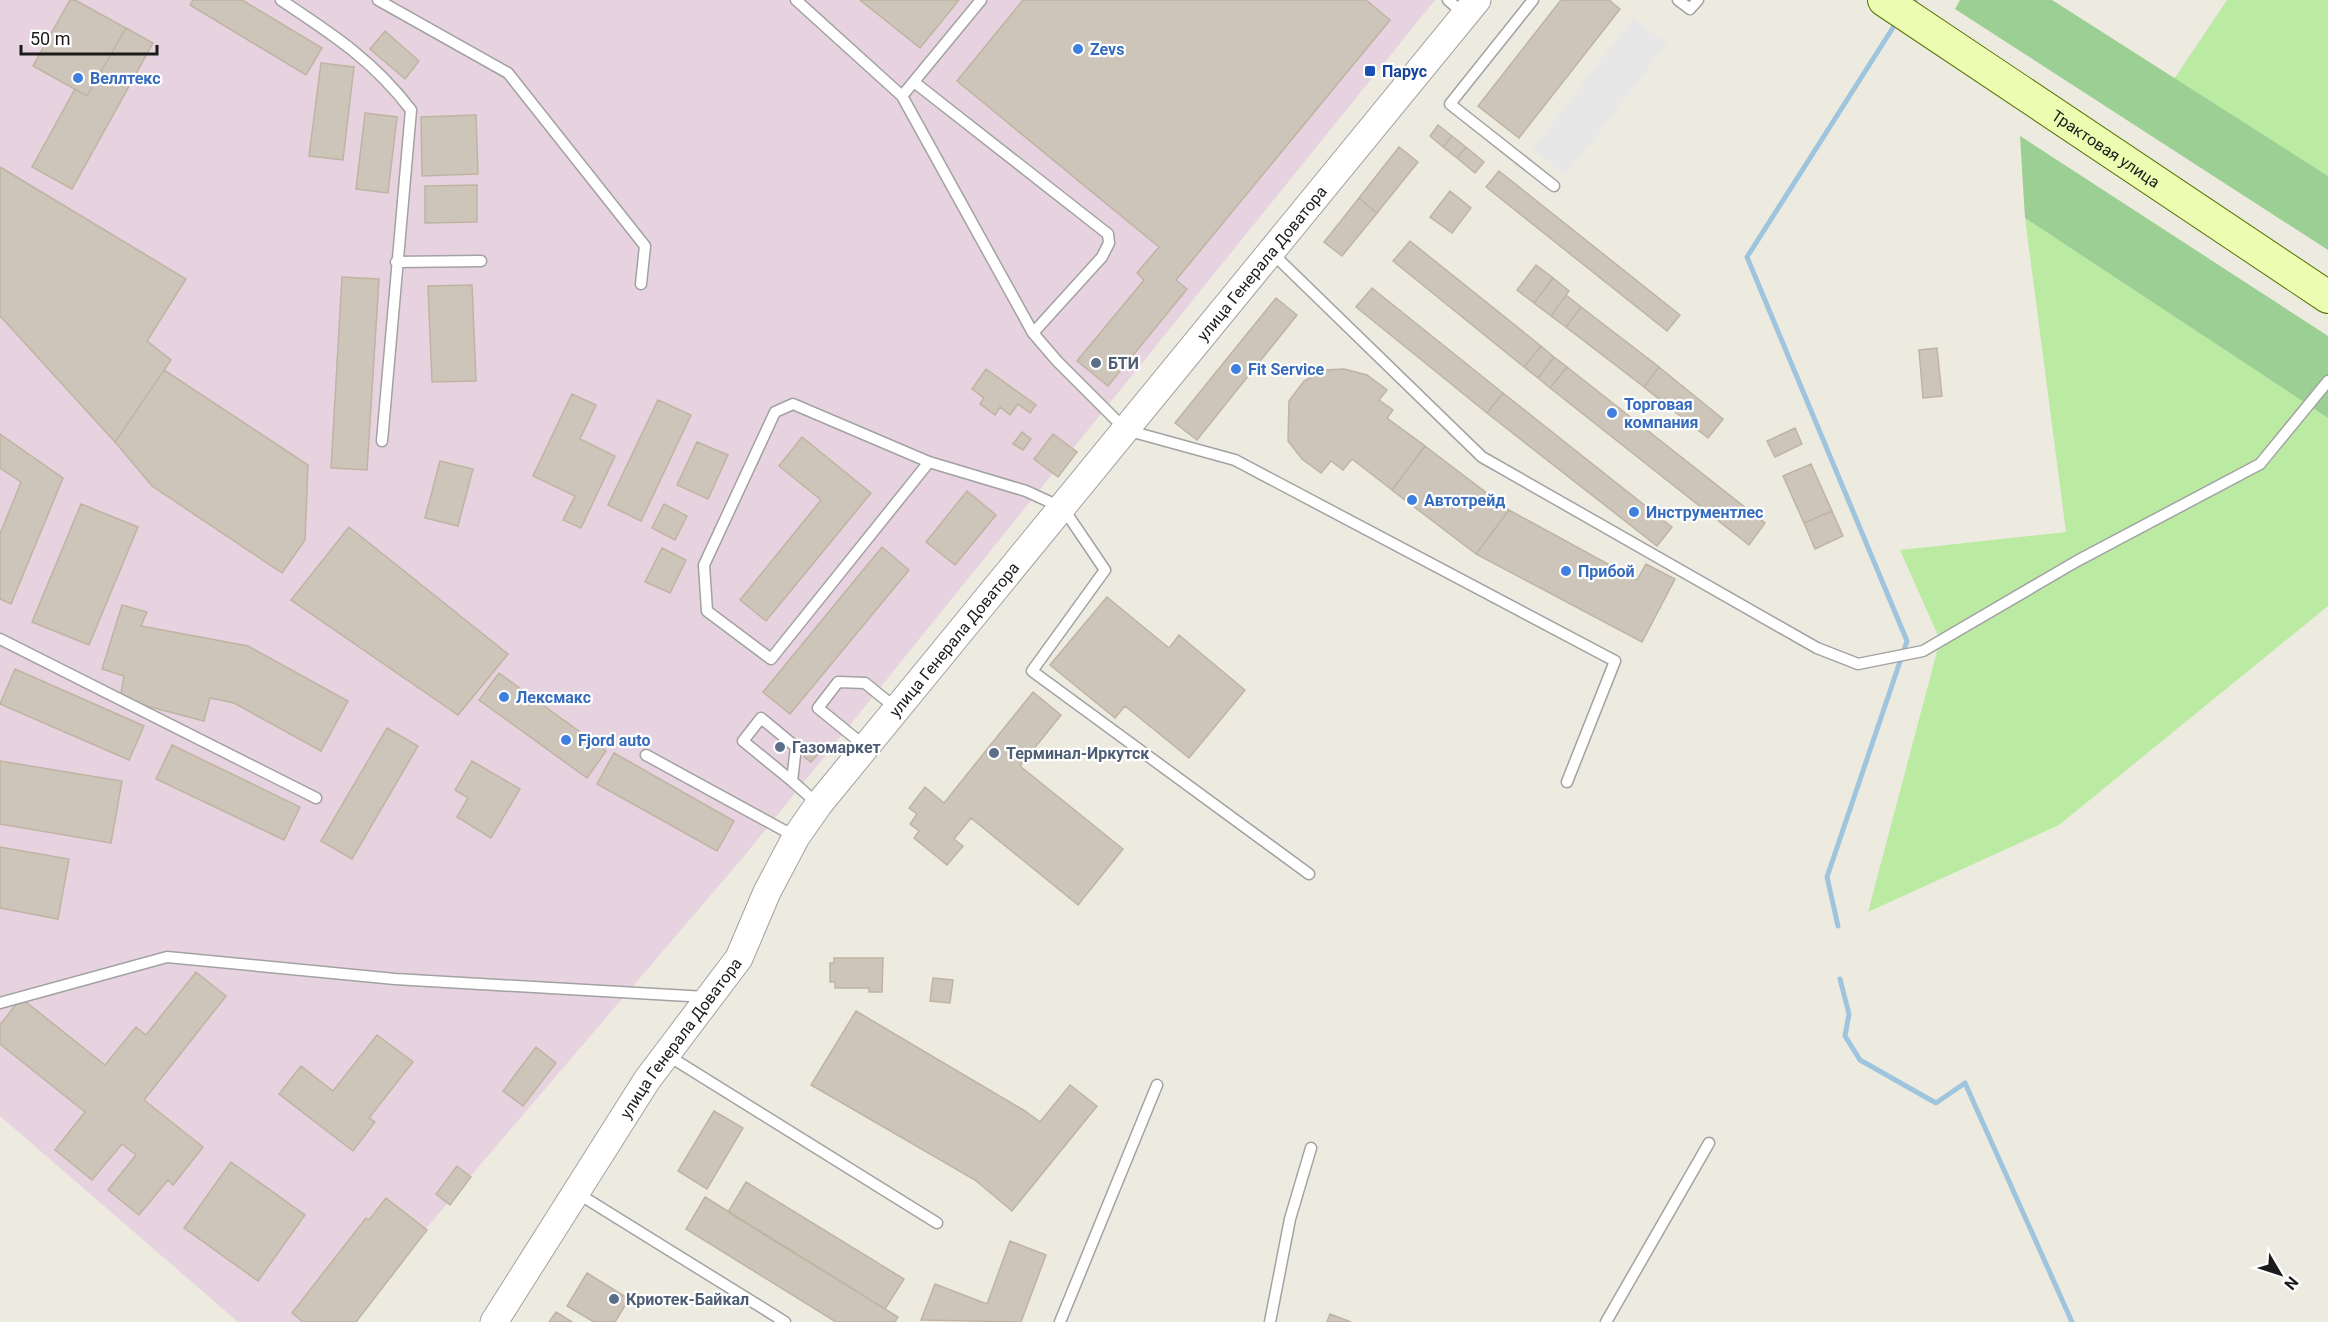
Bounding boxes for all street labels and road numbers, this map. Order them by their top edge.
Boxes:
street label: Трактовая улица [2048,106,2164,191]
street label: улица Генерала Доватора [1193,182,1330,344]
street label: улица Генерала Доватора [885,558,1023,720]
street label: улица Генерала Доватора [616,954,745,1122]

